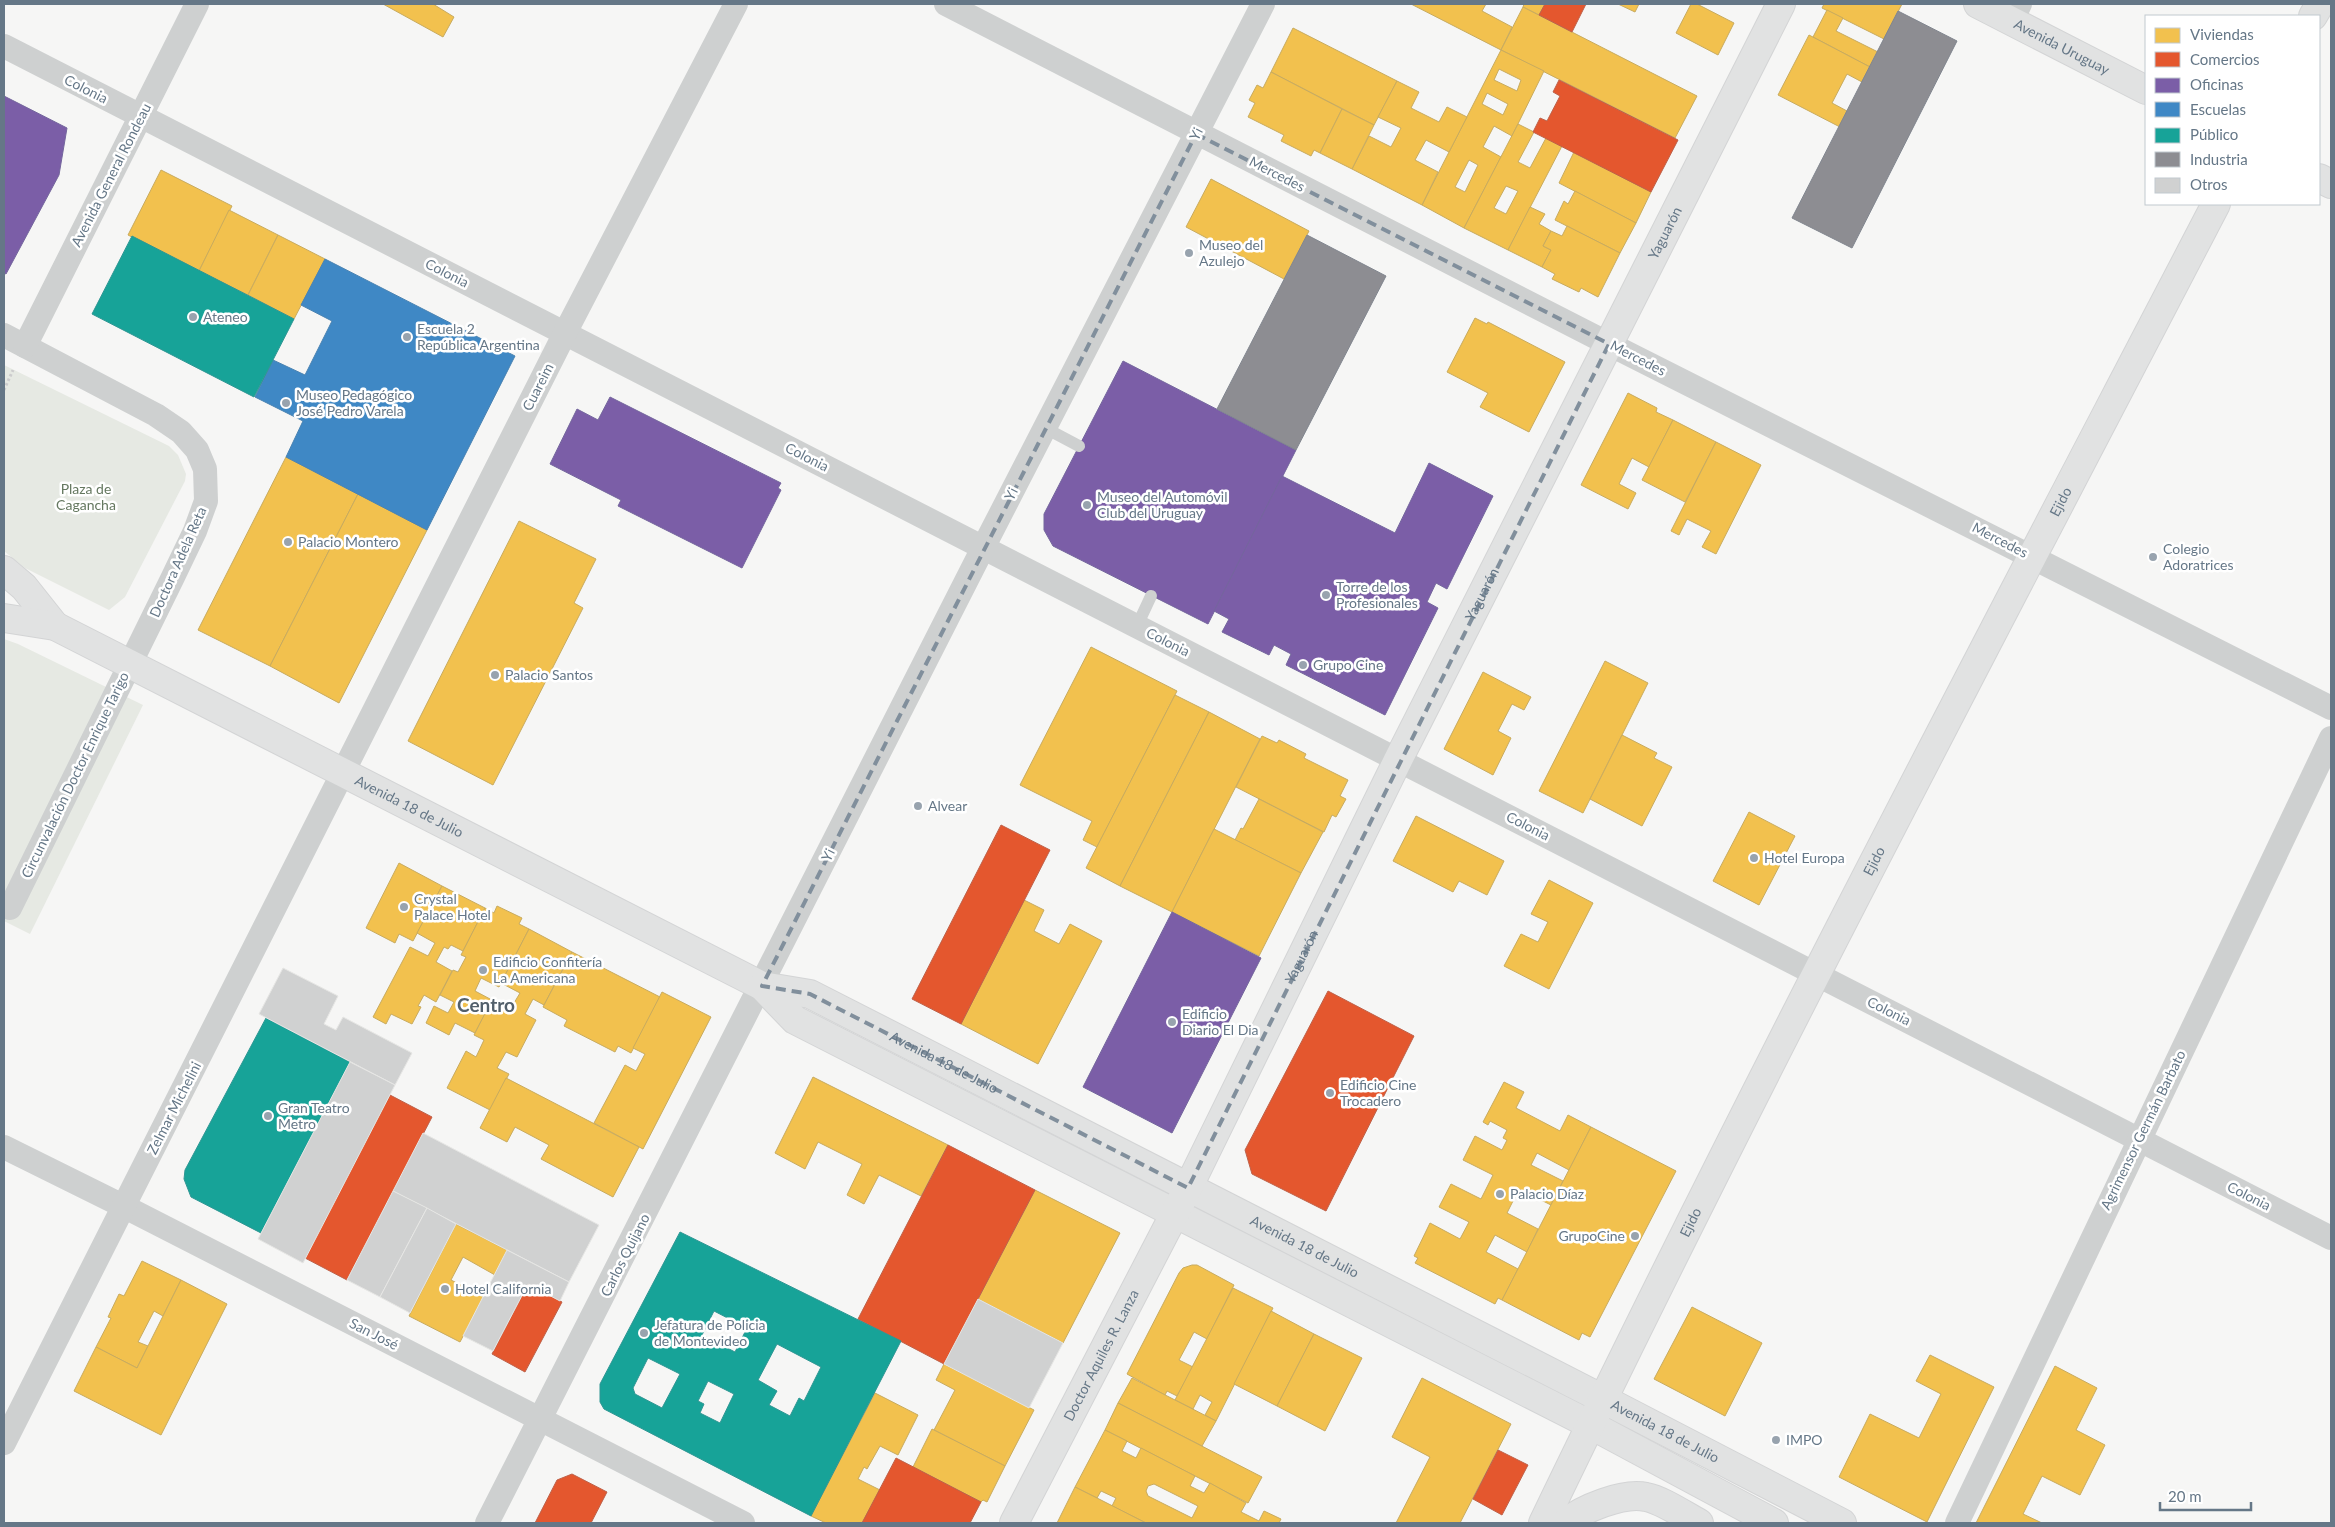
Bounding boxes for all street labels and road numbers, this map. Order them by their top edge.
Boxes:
street label: Avenida Uruguay [2011,15,2113,78]
street label: Colonia [62,70,111,107]
street label: Avenida General Rondeau [67,100,154,249]
street label: Yi [1185,125,1206,143]
street label: Mercedes [1247,152,1308,195]
street label: Yaguarón [1644,204,1685,262]
street label: Colonia [423,254,472,291]
street label: Mercedes [1608,336,1669,379]
street label: Cuareim [518,360,557,413]
street label: Colonia [783,438,832,475]
street label: Ejido [2046,484,2075,519]
street label: Yi [1000,485,1021,503]
street label: Doctora Adela Reta [146,504,210,620]
street label: Mercedes [1970,518,2031,561]
street label: Yaguarón [1461,565,1502,623]
street label: Colonia [1144,623,1193,660]
street label: Circunvalación Doctor Enrique Tarigo [17,669,132,881]
street label: Avenida 18 de Julio [352,771,466,841]
street label: Colonia [1504,807,1553,844]
street label: Ejido [1859,843,1888,878]
street label: Yi [817,846,838,864]
street label: Yaguarón [1281,927,1321,986]
street label: Colonia [1865,992,1914,1029]
street label: Avenida 18 de Julio [887,1027,1001,1097]
street label: Agrimensor Germán Barbato [2096,1047,2189,1212]
street label: Zelmar Michelini [143,1059,204,1157]
street label: Colonia [2225,1177,2274,1214]
street label: Ejido [1676,1205,1705,1240]
street label: Carlos Quijano [596,1210,653,1299]
street label: Avenida 18 de Julio [1248,1211,1362,1281]
street label: Doctor Aquiles R. Lanza [1060,1286,1142,1424]
street label: San José [347,1314,401,1353]
street label: Avenida 18 de Julio [1608,1396,1722,1466]

